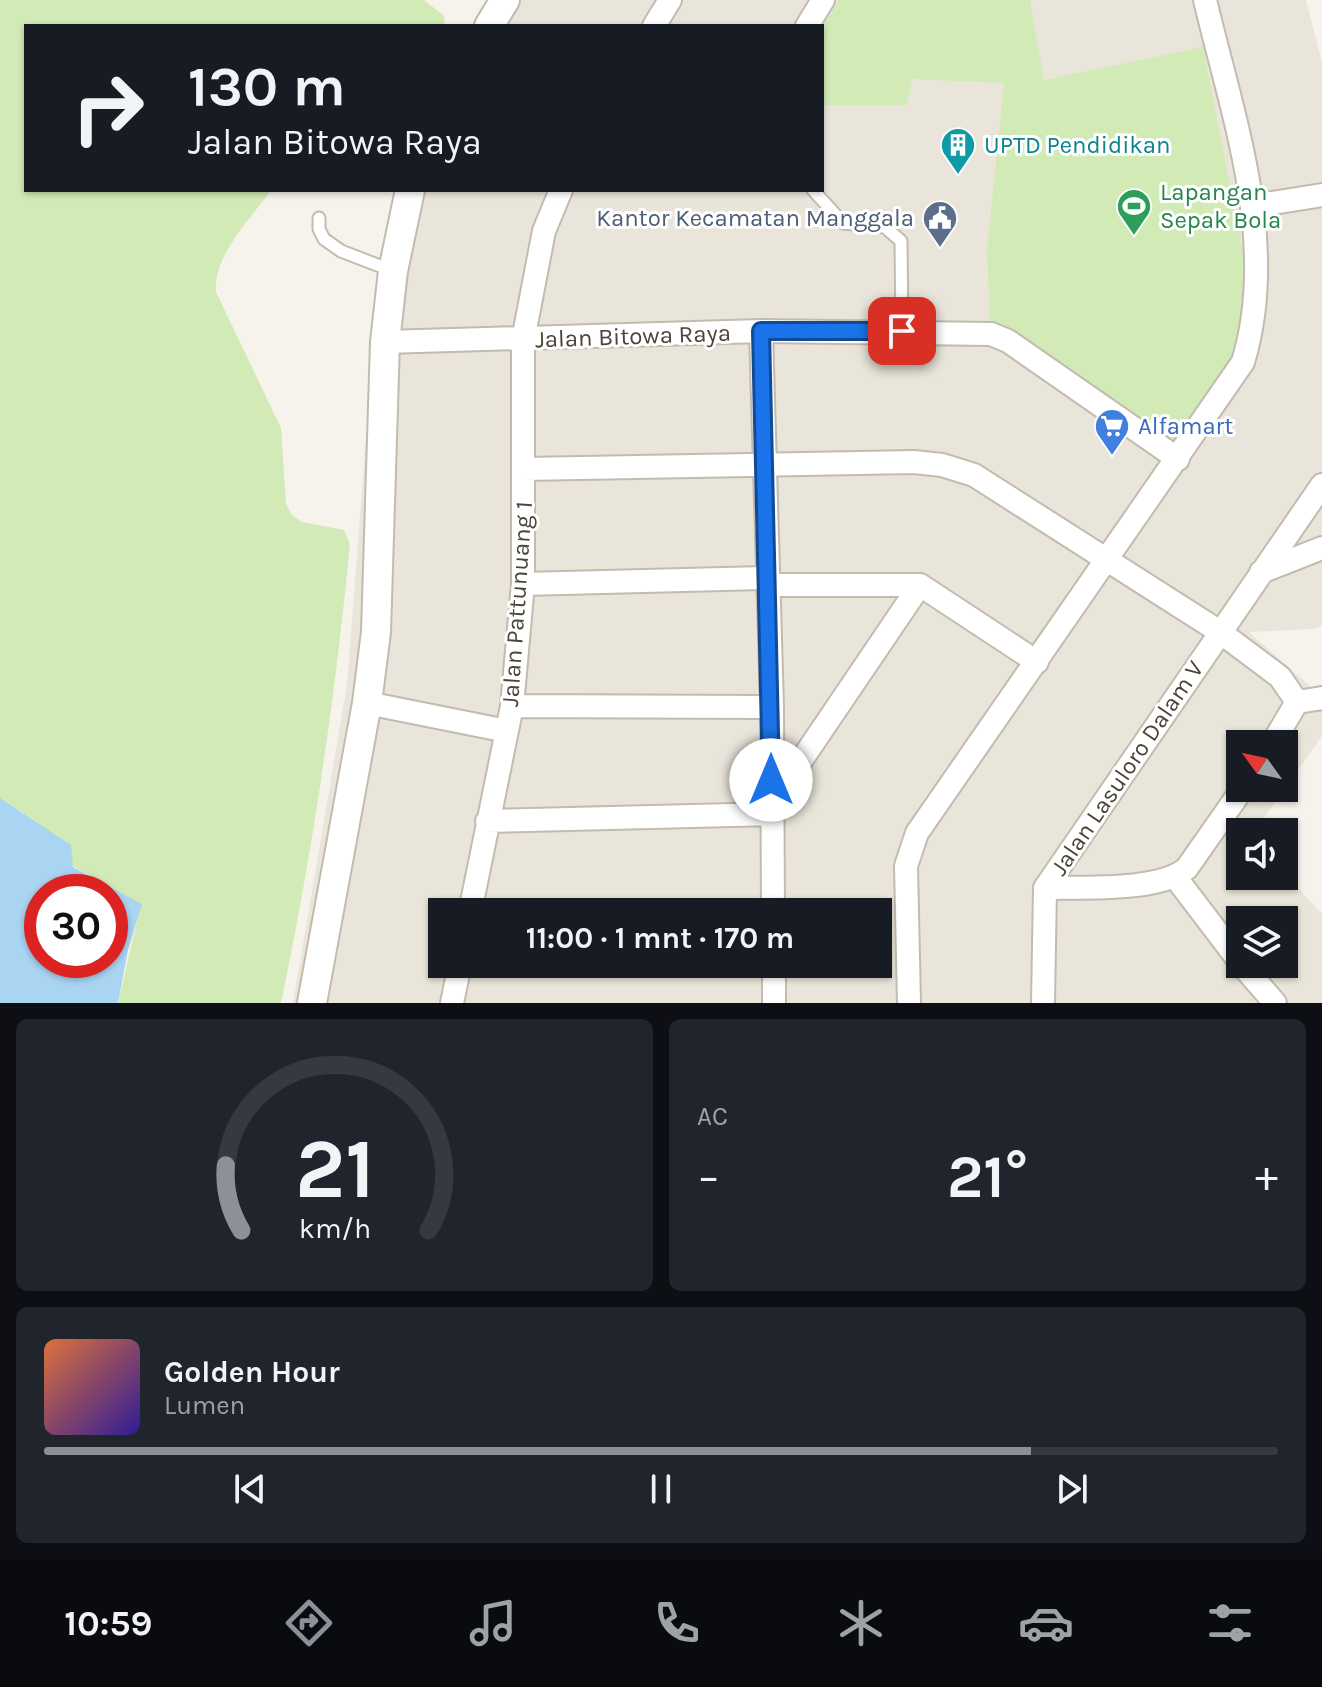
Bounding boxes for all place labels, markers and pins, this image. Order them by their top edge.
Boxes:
building icon: UPTD Pendidikan [939,126,977,176]
place label: UPTD Pendidikan [984,131,1171,159]
place label: Lapangan Sepak Bola [1160,178,1281,234]
sports icon: Lapangan Sepak Bola [1115,187,1153,237]
public building icon: Kantor Kecamatan Manggala [921,199,959,249]
place label: Kantor Kecamatan Manggala [596,204,914,232]
pin [868,297,936,365]
supermarket icon: Alfamart [1093,407,1131,457]
place label: Alfamart [1138,412,1233,440]

